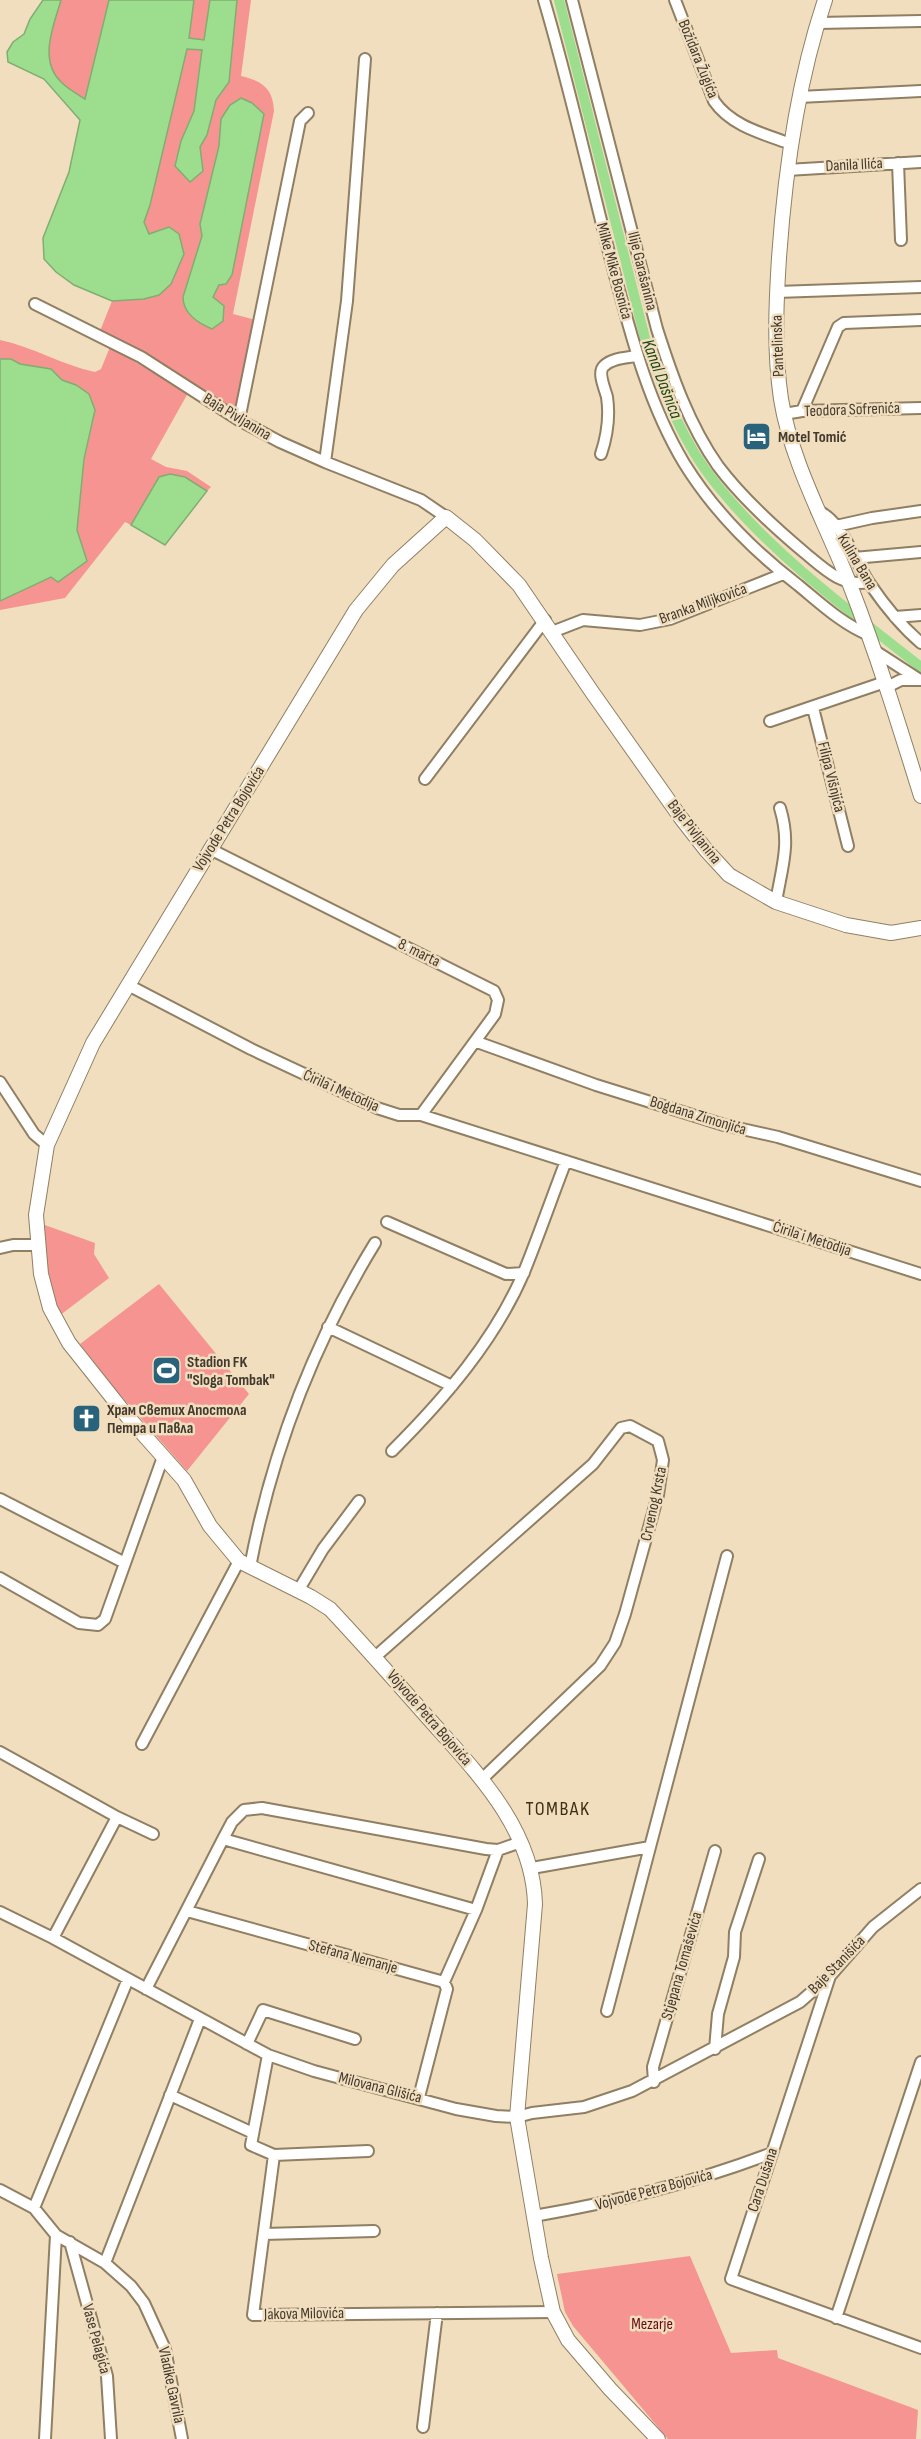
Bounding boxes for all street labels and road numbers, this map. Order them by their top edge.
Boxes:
street label: Božidara Žugića [674,17,722,101]
street label: Danila Ilića [825,154,883,176]
street label: Milke Mike Bosnića [592,221,636,321]
street label: Ilije Garašanina [623,230,661,312]
street label: Pantelinska [767,315,789,377]
street label: Baja Pivljanina [200,389,274,445]
street label: Teodora Sofrenića [804,399,900,421]
street label: Kulina Bana [833,531,881,593]
street label: Branka Miljkovića [657,579,749,629]
street label: Filipa Višnjića [813,740,849,814]
street label: Vojvode Petra Bojovića [189,763,269,875]
street label: Baje Pivljanina [663,796,725,868]
street label: 8. marta [395,935,443,971]
street label: Ćirila i Metodija [300,1066,382,1116]
street label: Bogdana Zimonjića [647,1092,749,1140]
street label: Ćirila i Metodija [770,1217,854,1261]
street label: Crvenog Krsta [637,1465,671,1543]
street label: Vojvode Petra Bojovića [382,1666,476,1770]
street label: Stjepana Tomaševića [658,1910,706,2022]
street label: Baje Stanišića [805,1932,869,1998]
street label: Stefana Nemanje [306,1936,400,1978]
street label: Milovana Glišića [336,2068,424,2108]
street label: Cara Dušana [744,2146,782,2214]
street label: Vojvode Petra Bojovića [593,2165,715,2215]
street label: Vase Pelagića [78,2302,114,2376]
street label: Jakova Milovića [263,2304,344,2324]
street label: Vladike Gavrila [154,2345,188,2425]

